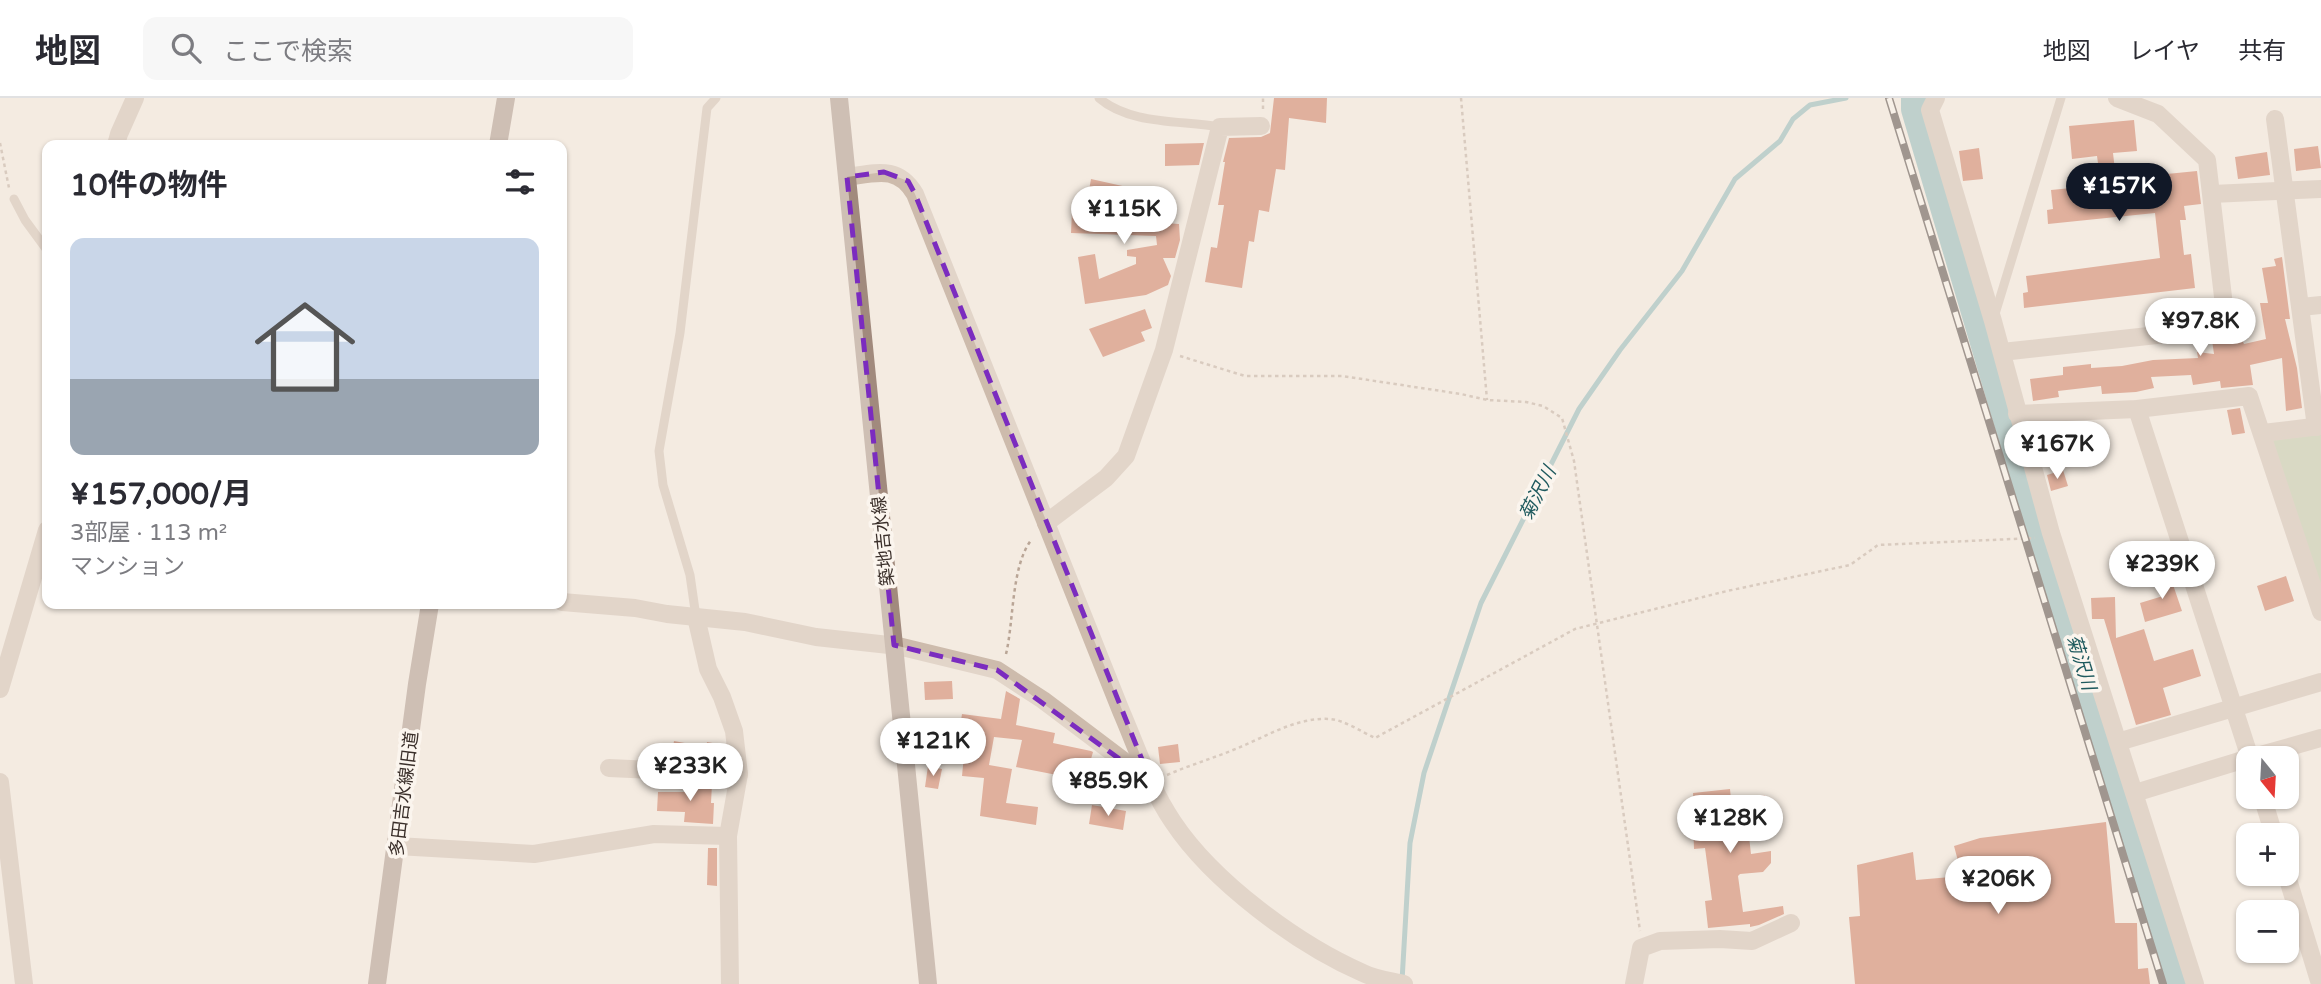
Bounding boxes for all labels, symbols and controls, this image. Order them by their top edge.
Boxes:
search box [143,17,633,80]
icon: search [167,29,205,67]
text: 地図 [35,32,101,71]
text: ここで検索 [223,36,353,67]
text: 地図 [2043,37,2091,66]
text: レイヤ [2129,37,2200,66]
text: 共有 [2238,37,2286,66]
icon: filters [501,163,539,201]
pin: ¥157K [2070,164,2168,223]
text: 10件の物件 [70,167,228,204]
text: ¥157K [2082,172,2156,200]
pin: ¥115K [1075,186,1173,246]
text: ¥115K [1087,195,1161,223]
icon: home [242,284,368,410]
pin: ¥97.8K [2143,299,2257,358]
text: ¥97.8K [2161,307,2239,335]
pin: ¥167K [2008,422,2106,481]
text: ¥167K [2020,430,2094,458]
water label: 菊沢川 [1515,461,1562,524]
text: ¥157,000/月 [70,476,252,513]
street label: 築地吉水線 [867,495,899,587]
text: 3部屋 · 113 m² [70,519,227,547]
pin: ¥239K [2113,542,2211,601]
text: ¥239K [2125,550,2199,578]
text: マンション [70,553,185,581]
water label: 菊沢川 [2062,632,2100,695]
pin: ¥121K [884,718,982,778]
text: ¥121K [896,727,970,755]
street label: 多田吉水線旧道 [385,730,423,858]
pin: ¥233K [641,744,739,803]
north arrow [2236,746,2300,808]
map controls [2236,746,2299,963]
text: ¥233K [653,752,727,780]
pin: ¥85.9K [1051,758,1165,818]
text: ¥85.9K [1068,767,1148,795]
pin: ¥128K [1681,796,1779,855]
text: ¥128K [1693,804,1767,832]
button: + [2236,823,2299,886]
pin: ¥206K [1949,856,2047,916]
text: ¥206K [1961,865,2035,893]
button: − [2236,900,2299,963]

